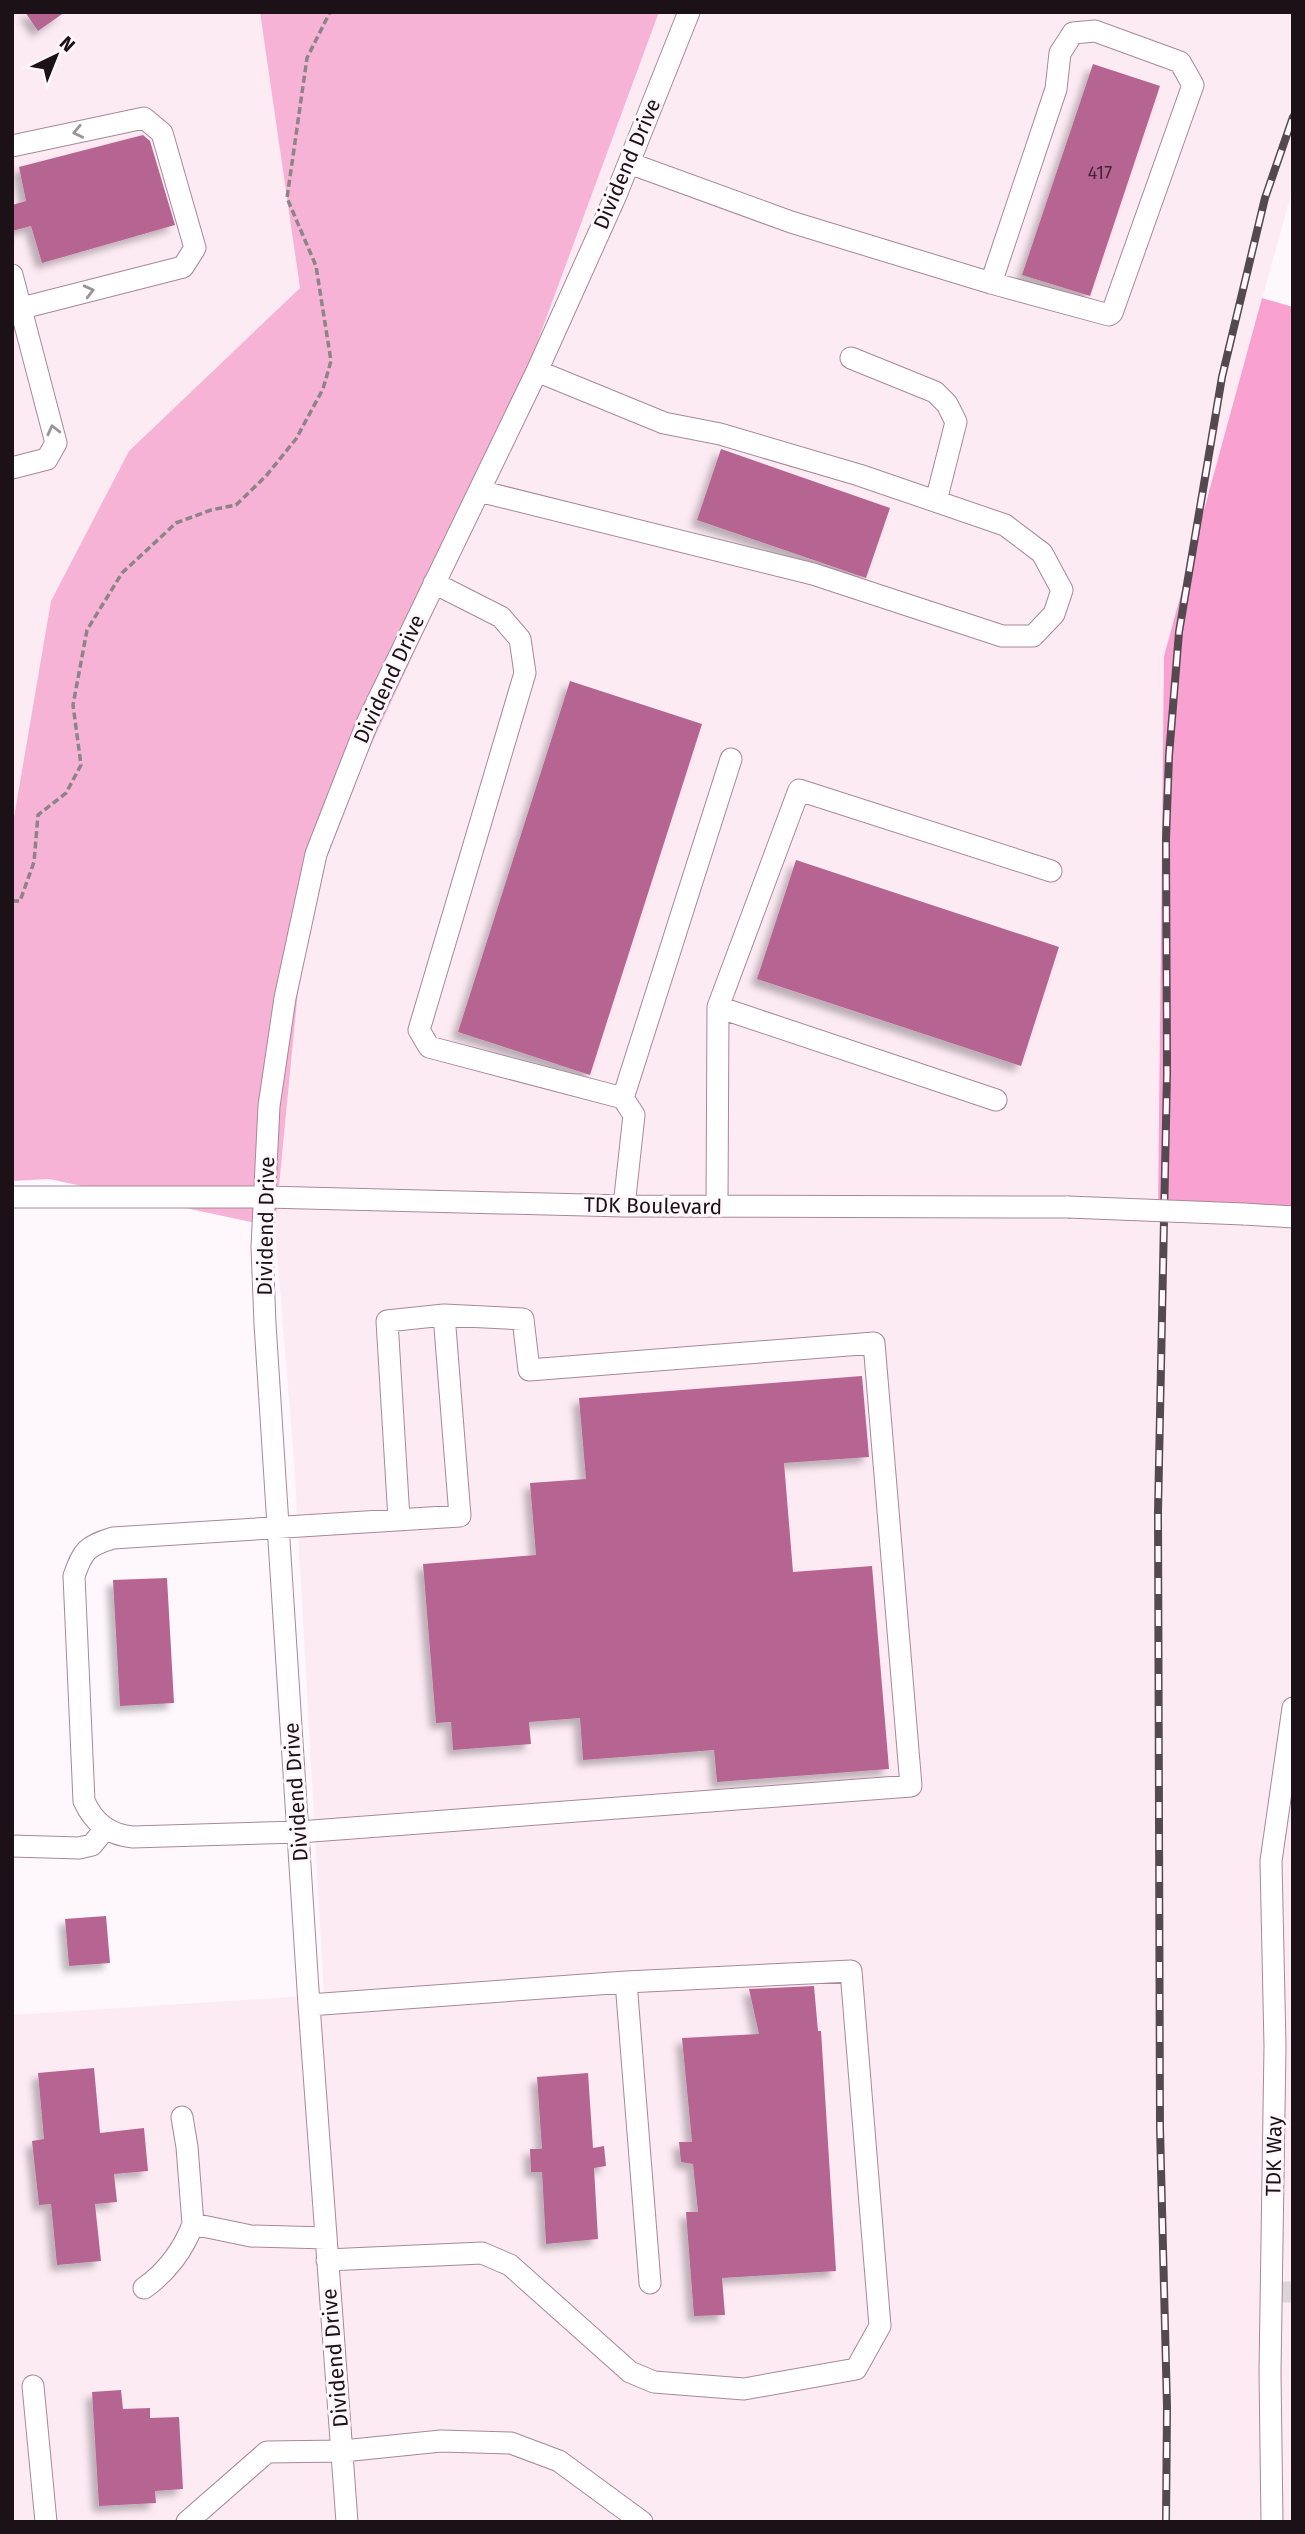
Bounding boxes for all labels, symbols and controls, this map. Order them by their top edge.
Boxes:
north arrow [21,21,91,91]
text: N [55,31,80,57]
street label: Dividend Drive [588,95,666,233]
one-way arrow [72,123,84,138]
house number: 417 [1088,162,1112,184]
one-way arrow [83,285,95,299]
one-way arrow [47,424,61,436]
street label: Dividend Drive [348,610,430,748]
street label: Dividend Drive [252,1156,280,1296]
street label: TDK Boulevard [584,1192,722,1220]
street label: Dividend Drive [278,1722,314,1862]
street label: TDK Way [1260,2115,1288,2196]
street label: Dividend Drive [316,2287,354,2429]

